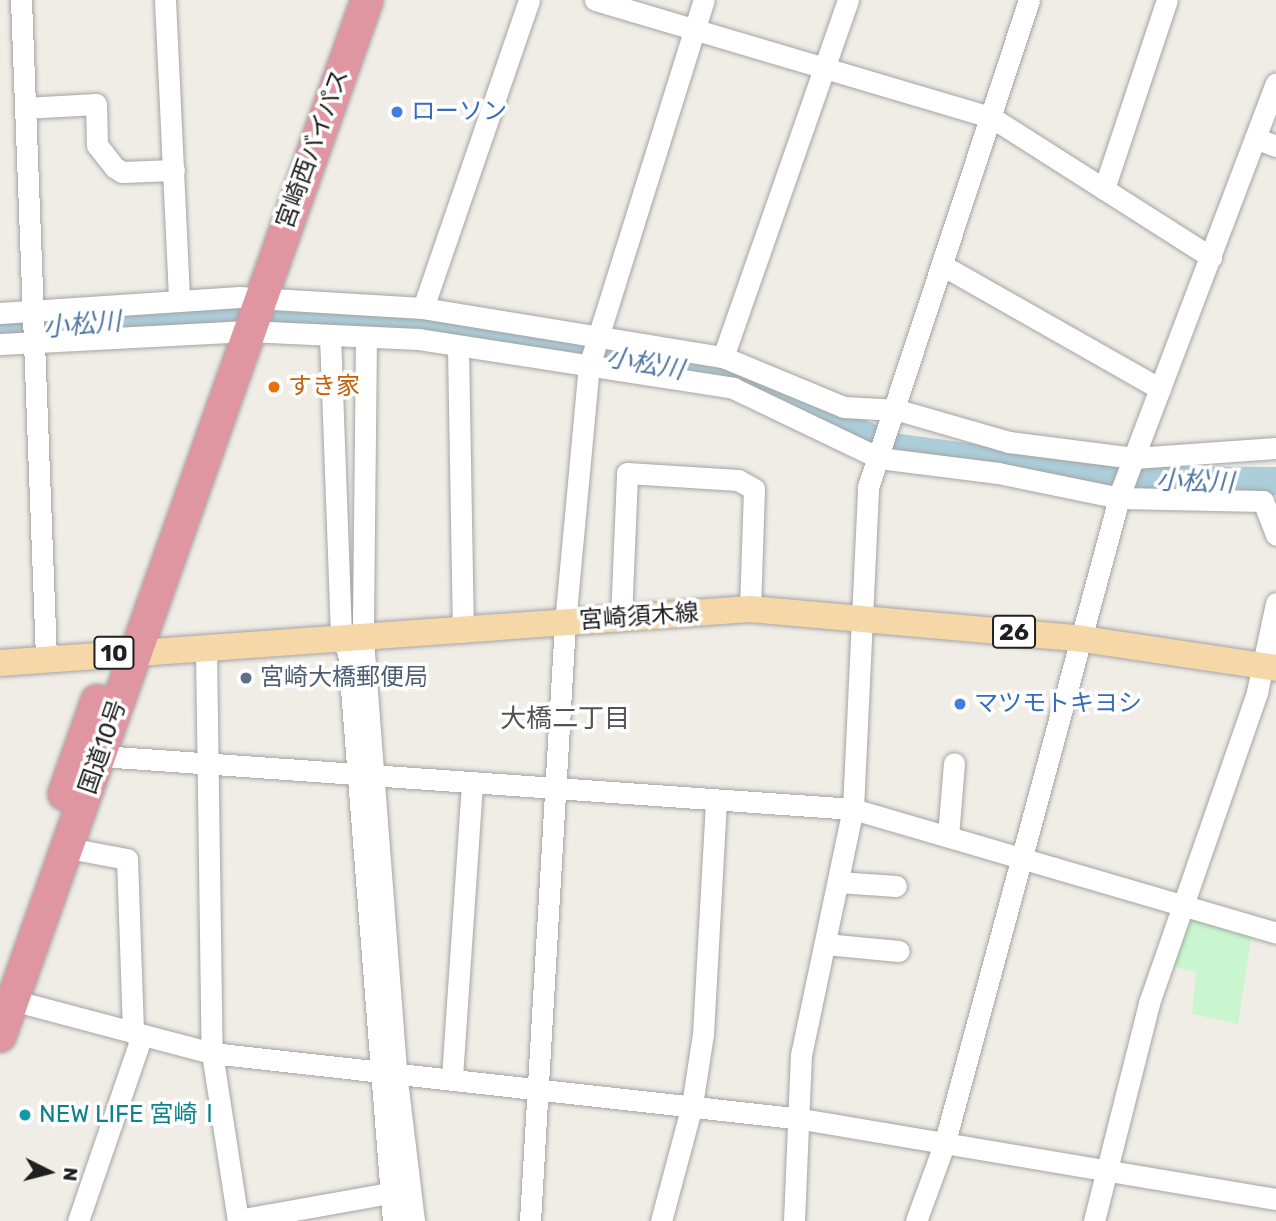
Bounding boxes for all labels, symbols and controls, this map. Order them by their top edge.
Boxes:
street label: 宮崎西バイパス [271,65,355,233]
place label: ローソン [411,98,507,126]
marker: ローソン [389,104,405,120]
water label: 小松川 [42,306,122,344]
water label: 小松川 [604,342,686,386]
place label: すき家 [288,373,360,401]
marker: すき家 [266,379,282,395]
water label: 小松川 [1155,465,1235,499]
street label: 宮崎須木線 [578,598,700,636]
road number: 26 [991,612,1037,652]
road number: 10 [93,634,135,673]
place label: 宮崎大橋郵便局 [260,664,428,692]
marker: 宮崎大橋郵便局 [238,670,254,686]
place label: マツモトキヨシ [974,690,1142,718]
street label: 国道10号 [74,696,132,798]
marker: マツモトキヨシ [952,696,968,712]
district label: 大橋二丁目 [500,703,630,735]
place label: NEW LIFE 宮崎Ⅰ [39,1101,222,1129]
marker: NEW LIFE 宮崎Ⅰ [17,1107,33,1123]
north arrow [14,1137,84,1207]
text: N [58,1166,83,1182]

